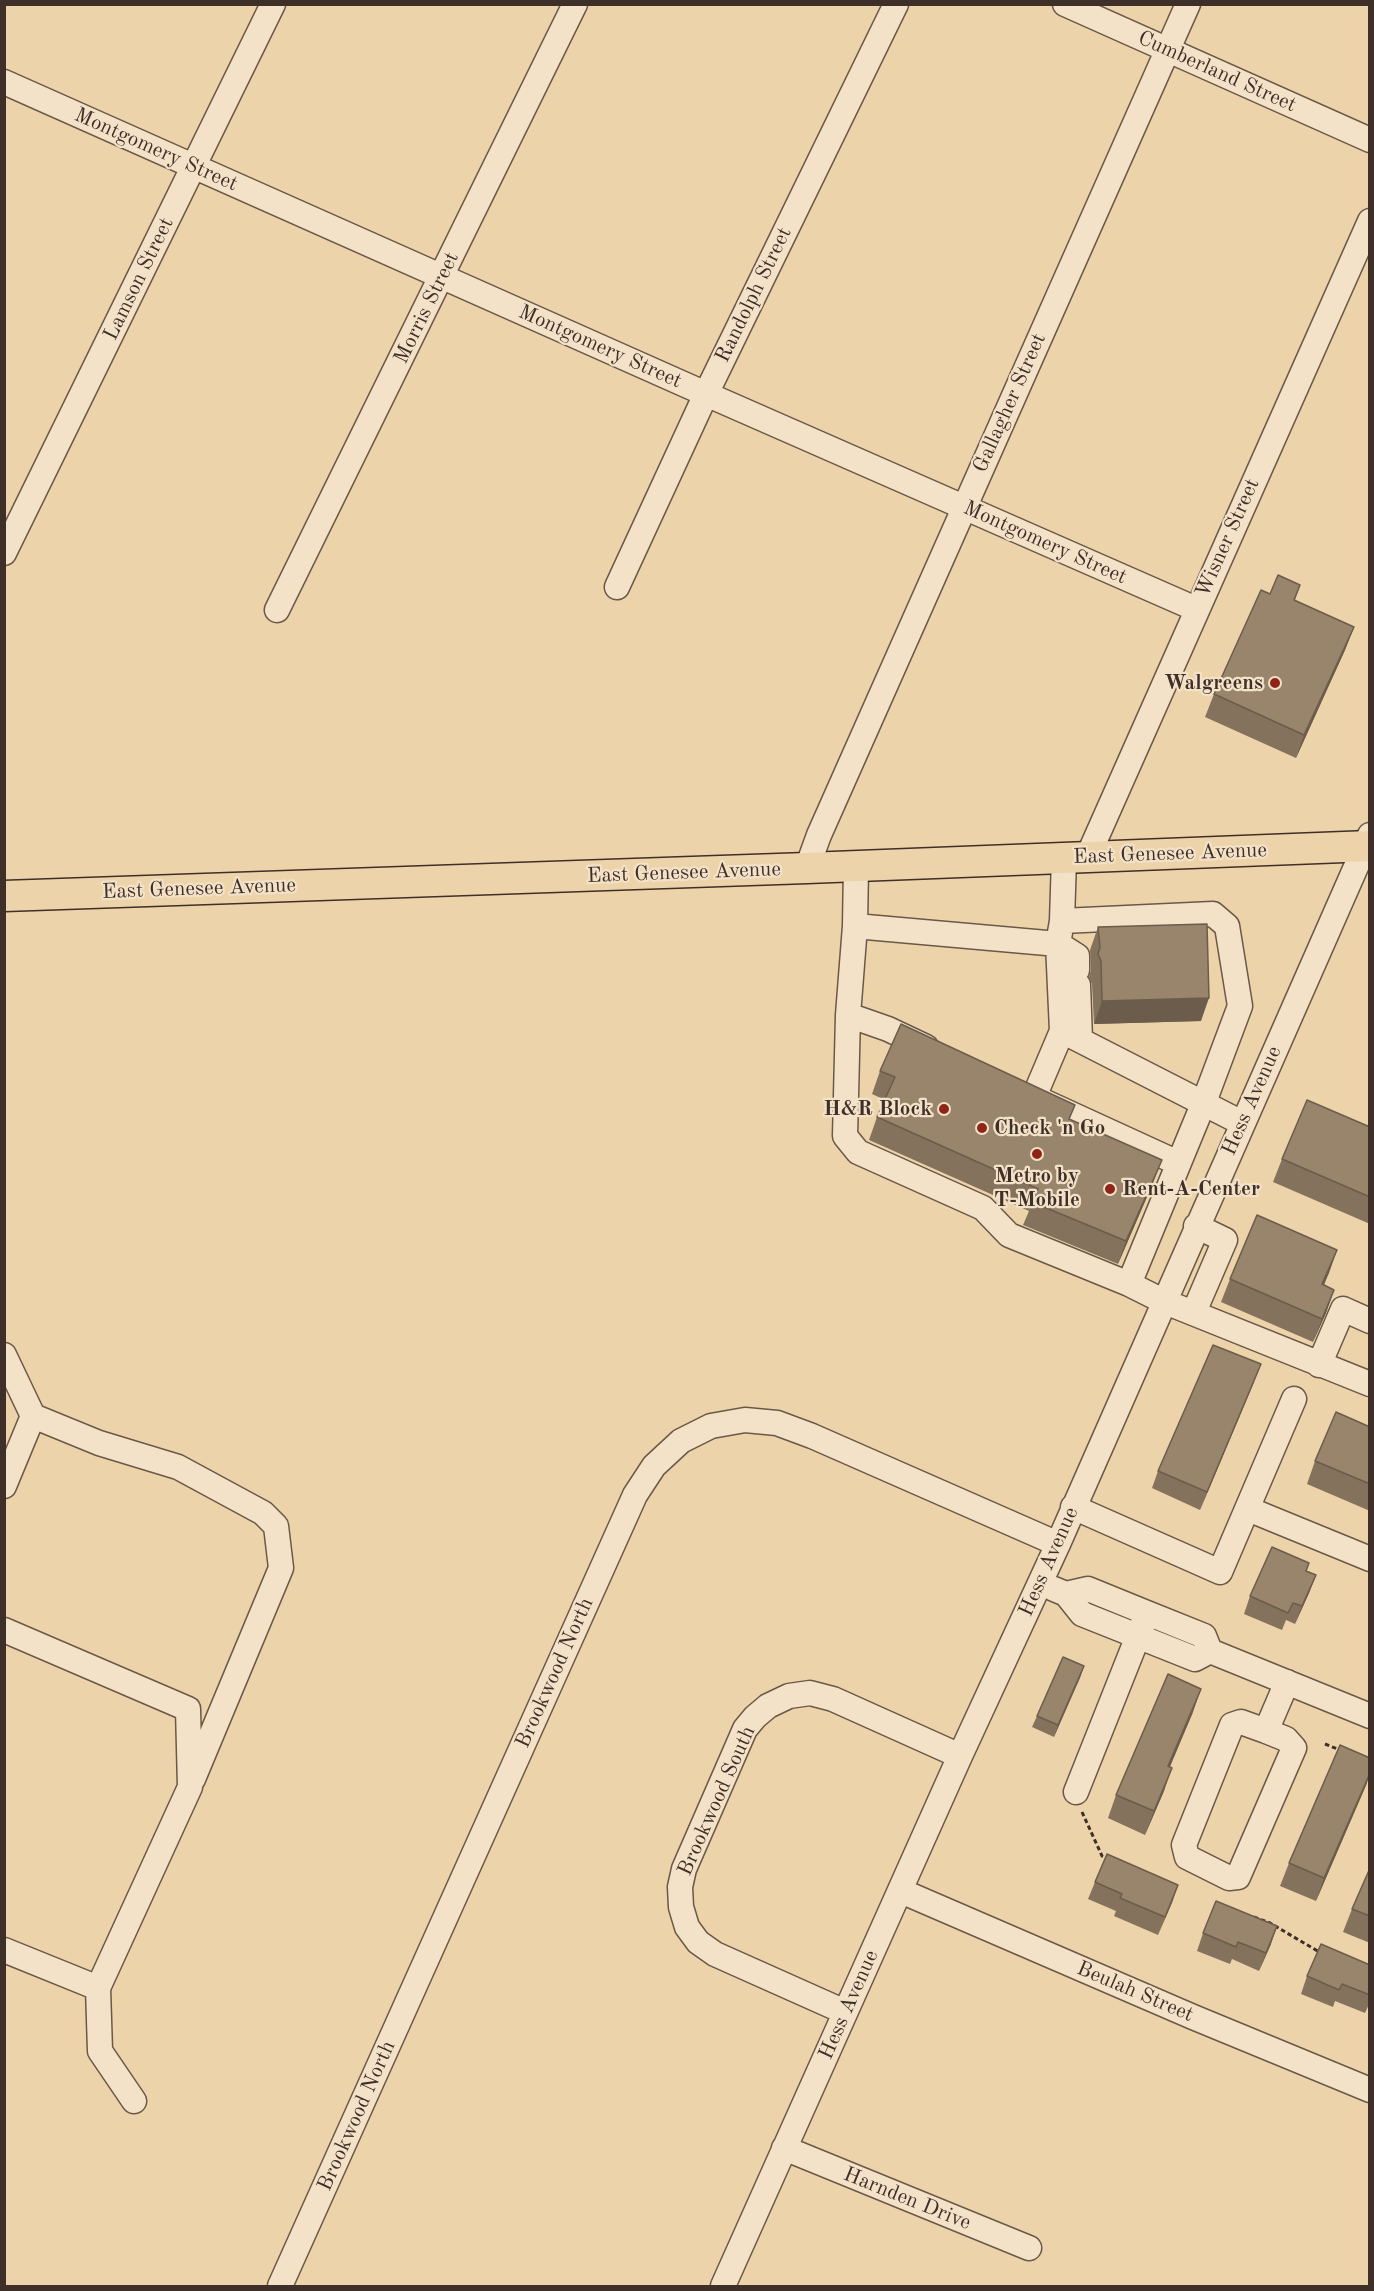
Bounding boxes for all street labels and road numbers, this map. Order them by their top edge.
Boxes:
street label: Cumberland Street [1134,26,1300,118]
street label: Montgomery Street [70,103,242,197]
street label: Lamson Street [98,213,180,345]
street label: Randolph Street [710,223,798,367]
street label: Morris Street [389,248,465,368]
street label: Montgomery Street [514,300,686,394]
street label: Gallagher Street [968,329,1052,477]
street label: Wisner Street [1191,475,1265,601]
street label: Montgomery Street [959,496,1131,590]
street label: East Genesee Avenue [1073,838,1267,870]
street label: East Genesee Avenue [587,857,781,889]
street label: East Genesee Avenue [102,873,296,905]
street label: Hess Avenue [1217,1042,1287,1160]
street label: Hess Avenue [1014,1503,1084,1621]
street label: Brookwood North [511,1594,599,1752]
street label: Brookwood South [673,1722,761,1880]
street label: Hess Avenue [814,1946,884,2064]
street label: Beulah Street [1073,1956,1197,2028]
street label: Brookwood North [313,2037,401,2195]
street label: Harnden Drive [840,2162,974,2236]

